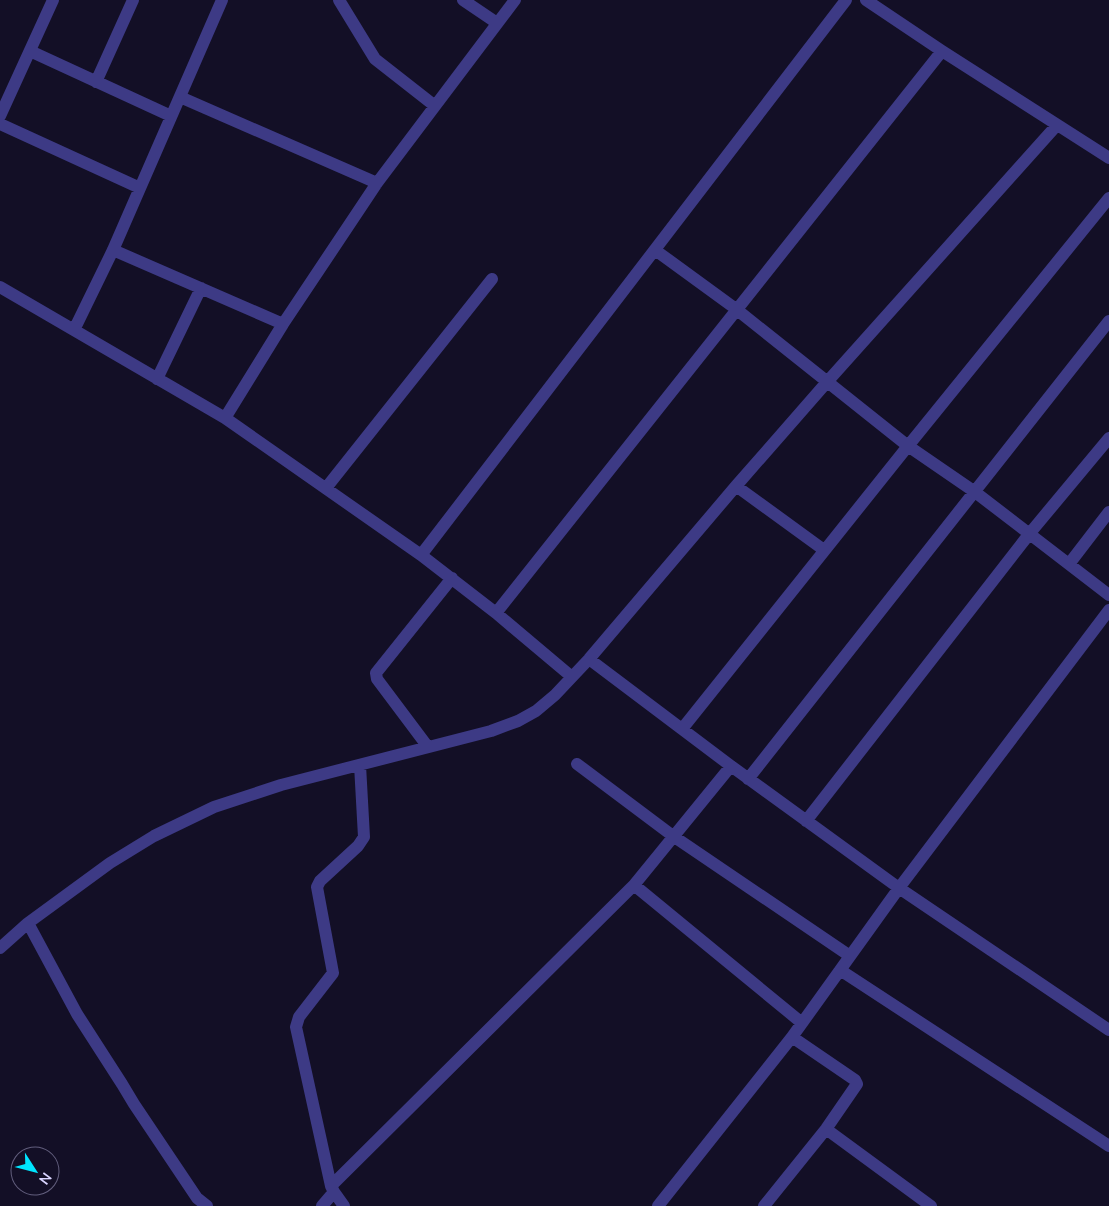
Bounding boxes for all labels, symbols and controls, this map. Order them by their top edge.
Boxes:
north arrow [10,1146,60,1196]
text: N [34,1169,56,1188]

